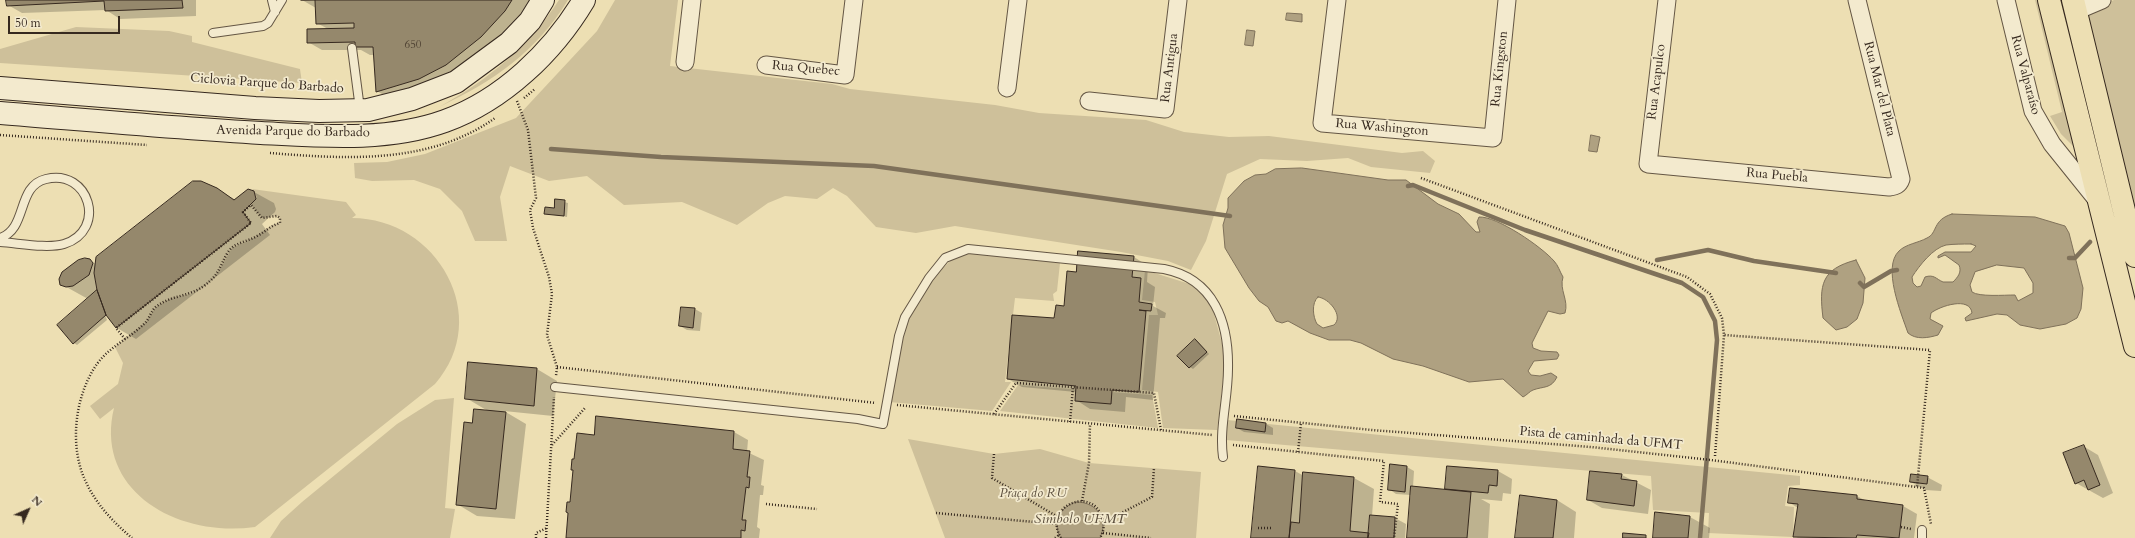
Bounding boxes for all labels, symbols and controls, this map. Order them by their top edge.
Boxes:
scale bar [10,8,122,34]
text: 50 m [15,15,41,31]
street label: Rua Kingston [1488,30,1512,108]
street label: Rua Antigua [1158,32,1182,104]
street label: Rua Valparaíso [2007,34,2043,116]
house number: 650 [405,38,421,52]
street label: Rua Mar del Plata [1860,40,1898,138]
street label: Rua Acapulco [1645,43,1669,121]
street label: Rua Quebec [771,58,841,80]
street label: Ciclovia Parque do Barbado [190,71,344,97]
street label: Rua Washington [1335,116,1429,140]
street label: Avenida Parque do Barbado [216,123,370,141]
street label: Rua Puebla [1745,166,1809,186]
street label: Pista de caminhada da UFMT [1519,424,1683,454]
park label: Praça do RU [1000,486,1066,502]
north arrow [8,490,48,530]
text: N [28,492,46,510]
water label: Simbolo UFMT [1034,512,1126,528]

